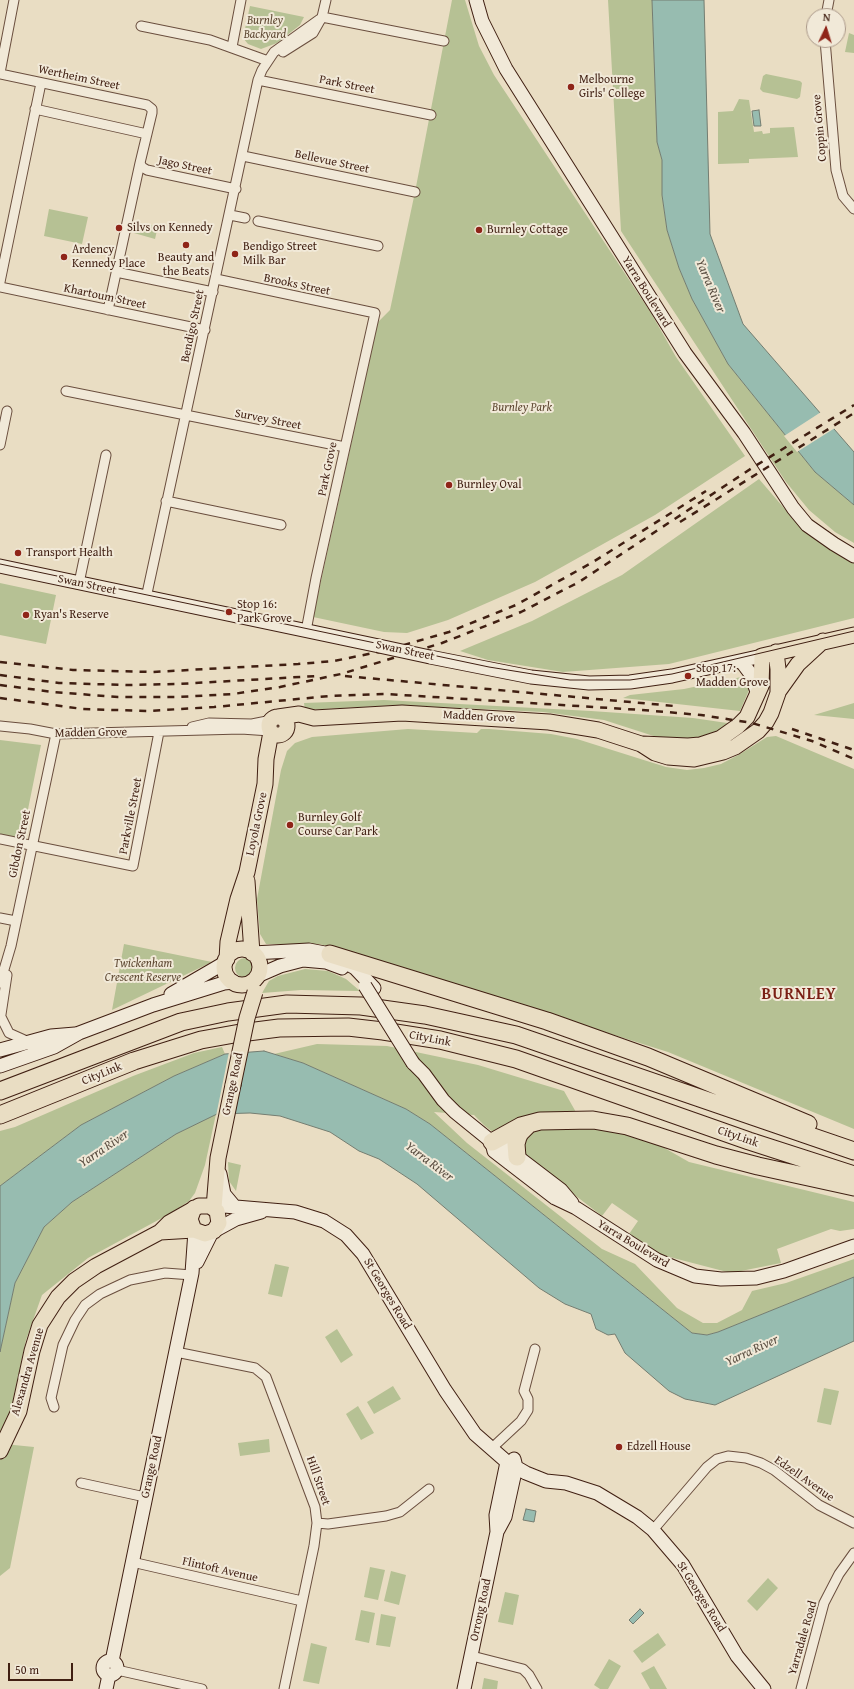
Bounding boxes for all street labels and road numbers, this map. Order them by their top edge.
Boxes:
street label: Wertheim Street [37,62,121,94]
street label: Park Street [318,73,376,97]
street label: Coppin Grove [810,94,830,162]
street label: Bellevue Street [293,147,371,177]
street label: Jago Street [157,153,213,179]
street label: Yarra Boulevard [618,254,674,330]
street label: Brooks Street [262,271,332,299]
street label: Khartoum Street [62,281,148,313]
street label: Bendigo Street [178,288,208,364]
street label: Survey Street [233,406,303,434]
street label: Park Grove [315,441,341,497]
street label: Swan Street [56,572,118,598]
street label: Swan Street [374,638,436,664]
street label: Madden Grove [442,708,516,726]
street label: Madden Grove [55,725,127,741]
street label: Parkville Street [117,776,145,856]
street label: Loyola Grove [243,791,271,857]
street label: Gibdon Street [6,809,34,879]
street label: CityLink [408,1028,452,1050]
street label: Grange Road [219,1051,247,1117]
street label: CityLink [80,1059,124,1089]
street label: CityLink [716,1123,760,1151]
street label: Yarra Boulevard [594,1217,672,1271]
street label: St Georges Road [360,1256,414,1332]
street label: Alexandra Avenue [9,1326,47,1418]
street label: Grange Road [138,1434,166,1500]
street label: Edzell Avenue [771,1453,837,1505]
street label: Hill Street [303,1455,333,1507]
street label: Flintoft Avenue [181,1554,259,1586]
street label: St Georges Road [674,1559,728,1635]
street label: Orrong Road [467,1577,495,1643]
street label: Yarradale Road [786,1599,820,1677]

